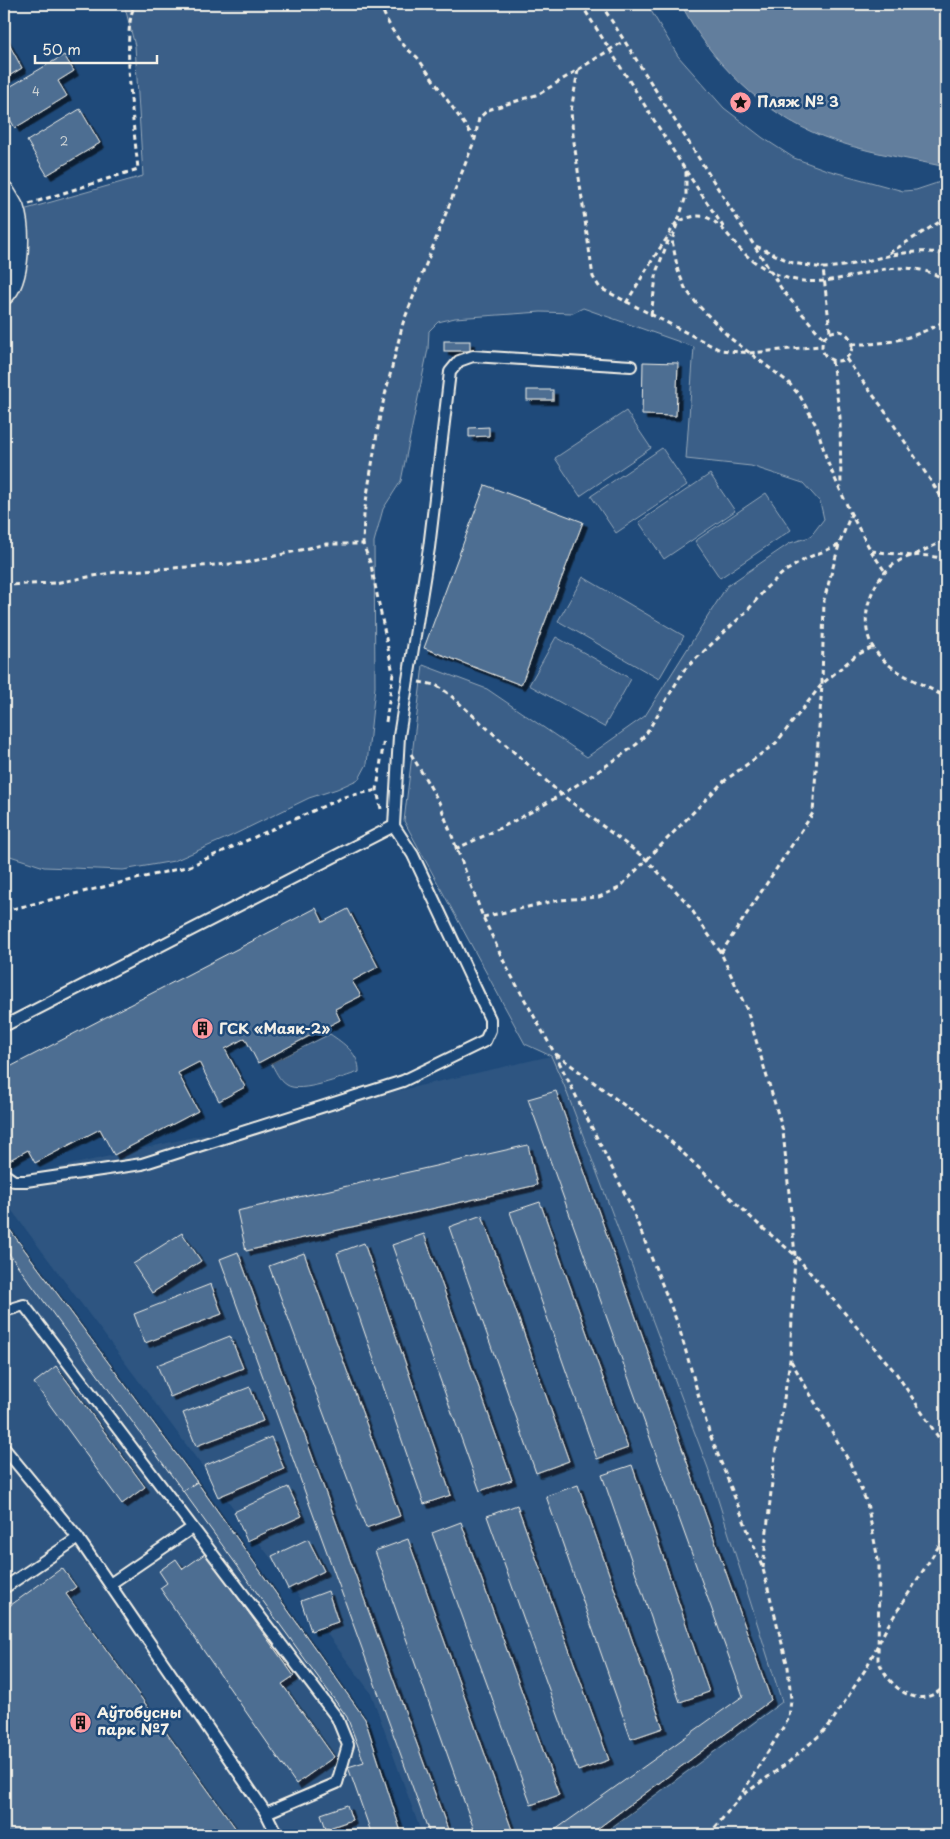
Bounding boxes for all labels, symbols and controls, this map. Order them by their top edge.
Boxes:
scale bar [35,32,158,64]
text: 50 m [42,37,81,60]
house number: 4 [32,82,40,100]
place label: Пляж № 3 [757,89,839,112]
place icon: Пляж № 3 [729,90,753,114]
house number: 2 [60,132,68,150]
place label: ГСК «Маяк-2» [219,1016,330,1039]
building icon: ГСК «Маяк-2» [191,1017,215,1041]
place label: Аўтобусны парк №7 [97,1700,181,1740]
building icon: Аўтобусны парк №7 [69,1710,93,1734]

